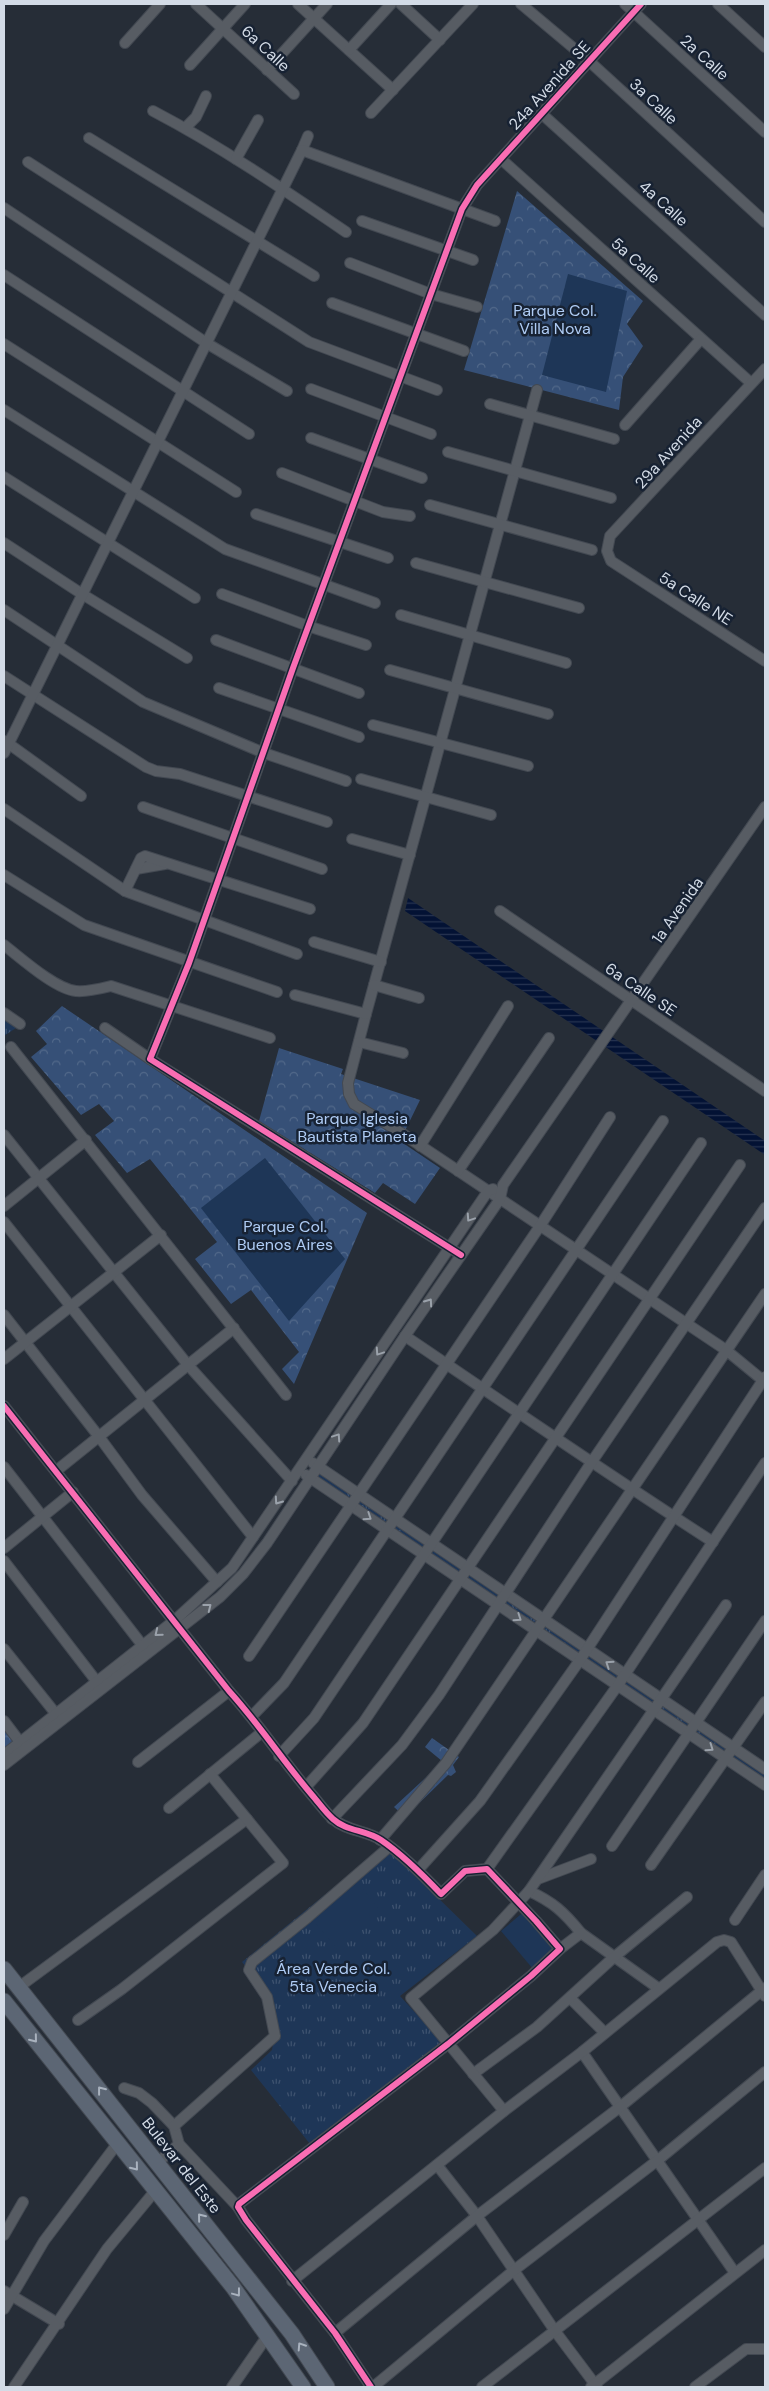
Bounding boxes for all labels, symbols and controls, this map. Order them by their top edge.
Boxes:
street label: 6a Calle [237,20,295,76]
street label: 2a Calle [676,30,733,85]
street label: 24a Avenida SE [504,36,595,134]
street label: 3a Calle [625,74,682,129]
street label: 4a Calle [635,176,693,231]
street label: 5a Calle [607,233,665,288]
park label: Parque Col. Villa Nova [513,300,597,339]
street label: 29a Avenida [630,412,707,493]
street label: 5a Calle NE [655,567,736,630]
street label: 1a Avenida [647,873,708,948]
street label: 6a Calle SE [601,958,681,1021]
park label: Parque Iglesia Bautista Planeta [297,1108,417,1147]
one-way arrow [467,1212,476,1221]
park label: Parque Col. Buenos Aires [237,1216,333,1255]
one-way arrow [423,1298,432,1308]
one-way arrow [376,1346,385,1356]
one-way arrow [331,1433,340,1442]
one-way arrow [275,1495,284,1505]
one-way arrow [362,1511,372,1520]
one-way arrow [202,1604,212,1613]
one-way arrow [512,1612,521,1621]
one-way arrow [154,1628,163,1637]
one-way arrow [605,1660,614,1670]
one-way arrow [704,1742,714,1751]
park label: Área Verde Col. 5ta Venecia [276,1958,390,1997]
one-way arrow [29,2033,37,2042]
one-way arrow [98,2086,107,2095]
street label: Bulevar del Este [137,2113,226,2218]
one-way arrow [129,2161,138,2170]
one-way arrow [198,2214,207,2223]
one-way arrow [231,2287,240,2297]
one-way arrow [297,2342,307,2351]

